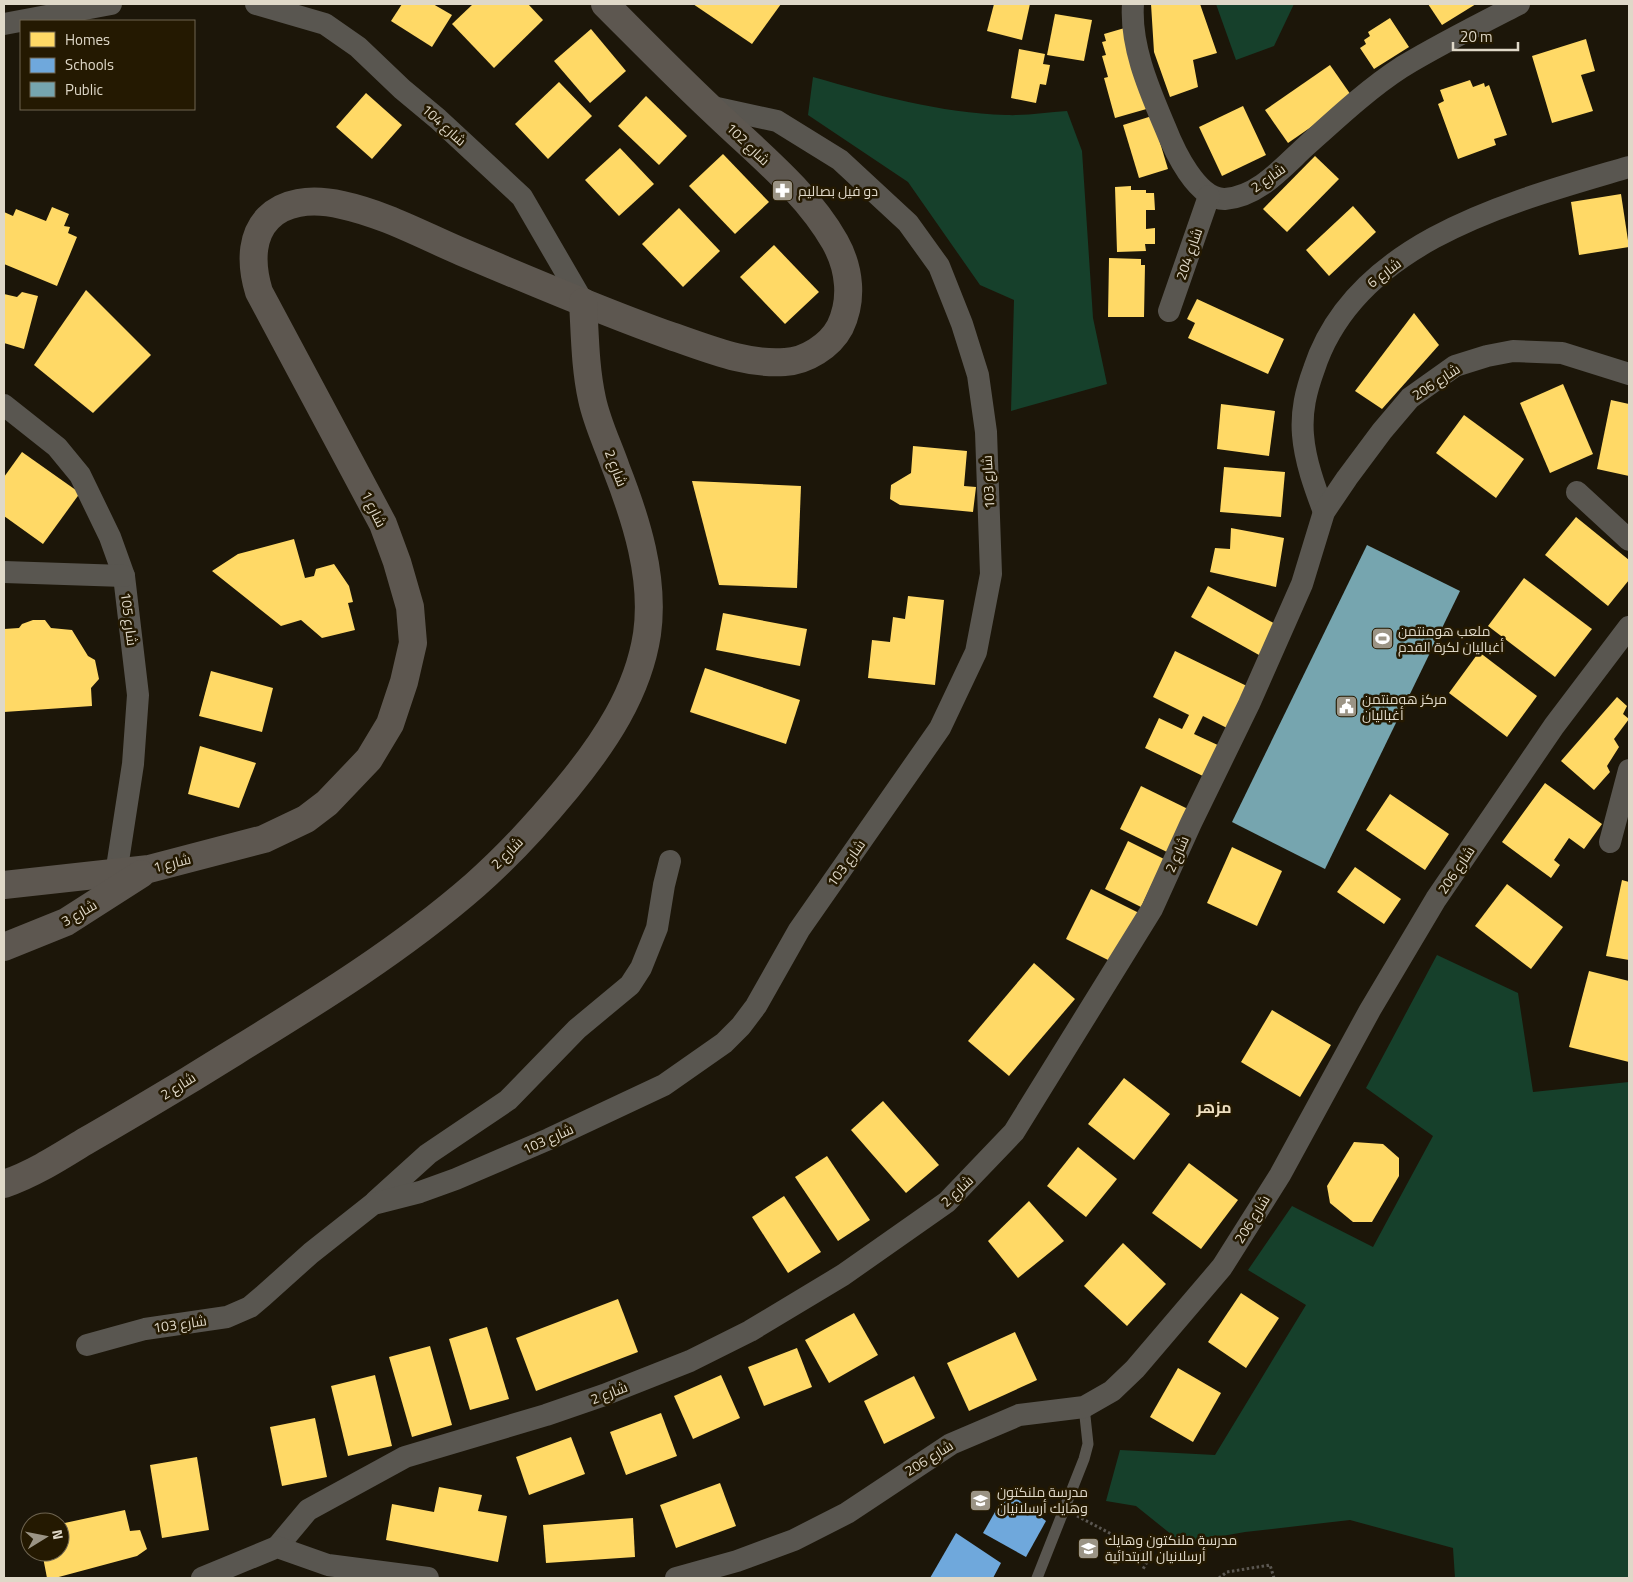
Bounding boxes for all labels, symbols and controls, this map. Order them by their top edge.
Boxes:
legend [20,20,195,110]
scale bar [1453,20,1518,52]
text: 20 m [1460,25,1493,48]
text: Homes [65,28,110,51]
text: Schools [65,53,114,76]
text: Public [65,78,103,101]
street label: شارع 104 [417,99,471,150]
street label: شارع 102 [722,117,775,170]
street label: شارع 2 [1246,158,1289,197]
pharmacy icon: دو فيل بصاليم [770,179,794,203]
place label: دو فيل بصاليم [798,180,878,201]
street label: شارع 204 [1170,225,1207,283]
street label: شارع 6 [1362,253,1405,292]
street label: شارع 206 [1407,358,1464,405]
street label: شارع 2 [600,446,633,489]
street label: شارع 103 [976,455,999,509]
street label: شارع 1 [357,487,392,530]
street label: شارع 105 [116,591,143,647]
place label: ملعب هومنتمن أغباليان لكرة القدم [1398,620,1504,657]
sports icon: ملعب هومنتمن أغباليان لكرة القدم [1370,627,1394,651]
place label: مركز هومنتمن أغباليان [1362,688,1447,725]
public building icon: مركز هومنتمن أغباليان [1334,695,1358,719]
street label: شارع 2 [486,832,528,874]
street label: شارع 2 [1159,832,1194,875]
street label: شارع 103 [821,835,870,891]
street label: شارع 206 [1432,842,1479,898]
street label: شارع 1 [151,848,193,877]
street label: شارع 3 [57,894,100,931]
street label: شارع 2 [156,1067,199,1105]
district label: مزهر [1196,1095,1232,1119]
street label: شارع 103 [519,1118,577,1159]
street label: شارع 2 [936,1170,978,1211]
street label: شارع 206 [1228,1190,1275,1247]
street label: شارع 103 [152,1309,208,1338]
street label: شارع 2 [587,1376,630,1409]
street label: شارع 206 [900,1434,957,1481]
place label: مدرسة ملنكتون وهايك أرسلانيان [997,1481,1088,1518]
school or university icon: مدرسة ملنكتون وهايك أرسلانيان [969,1488,993,1512]
north arrow [20,1512,70,1562]
text: N [47,1528,69,1541]
place label: مدرسة ملنكتون وهايك أرسلانيان الابتدائية [1105,1529,1237,1566]
school or university icon: مدرسة ملنكتون وهايك أرسلانيان الابتدائية [1077,1536,1101,1560]

